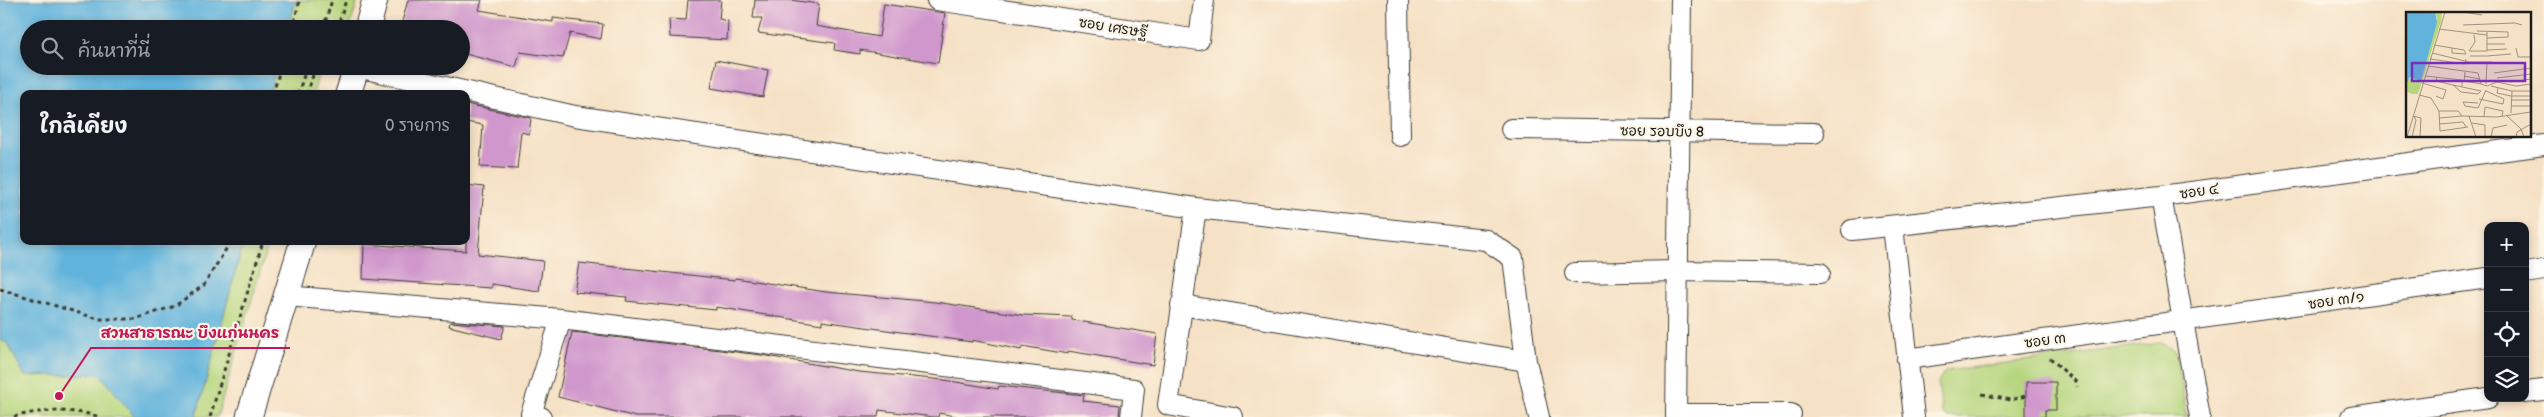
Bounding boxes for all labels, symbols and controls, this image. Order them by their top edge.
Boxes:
inset map [2406,12,2532,138]
street label: ซอย เศรษฐี [1077,14,1149,41]
search box [20,20,470,75]
icon: search [38,34,66,62]
text: ค้นหาที่นี่ [78,40,150,63]
text: ใกล้เคียง [40,114,127,139]
text: 0 รายการ [385,117,450,136]
street label: ซอย รอบบึง 8 [1620,122,1704,141]
street label: ซอย ๔ [2178,180,2220,203]
map controls [2484,222,2529,402]
button: + [2484,222,2529,267]
button: − [2484,267,2529,312]
street label: ซอย ๓/๑ [2307,288,2365,313]
button: locate [2484,312,2529,357]
callout: สวนสาธารณะ บึงแก่นนคร [91,318,290,348]
text: สวนสาธารณะ บึงแก่นนคร [101,323,279,343]
street label: ซอย ๓ [2023,329,2067,352]
button: layers [2484,357,2529,402]

